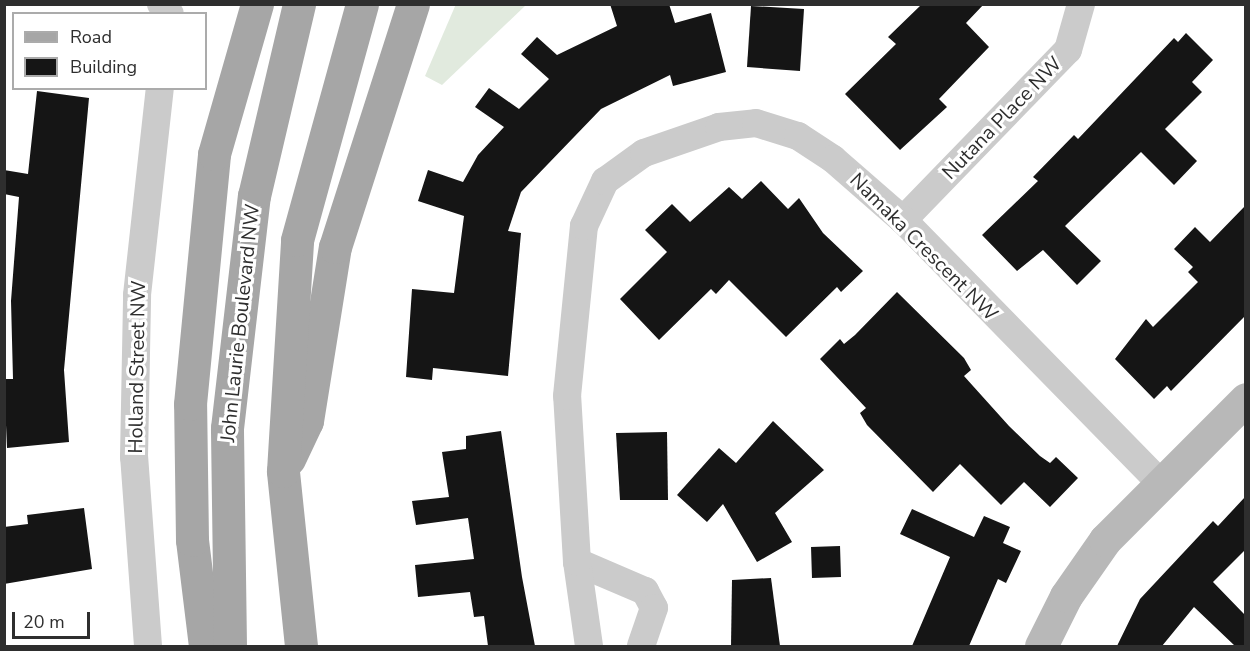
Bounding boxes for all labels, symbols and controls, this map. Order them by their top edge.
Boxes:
legend [12,12,207,90]
text: Road [70,25,112,49]
street label: Nutana Place NW [937,52,1067,184]
text: Building [70,55,137,79]
street label: Namaka Crescent NW [845,168,1003,326]
street label: John Laurie Boulevard NW [216,203,264,443]
street label: Holland Street NW [123,280,151,454]
scale bar [15,600,93,638]
text: 20 m [23,610,65,634]

